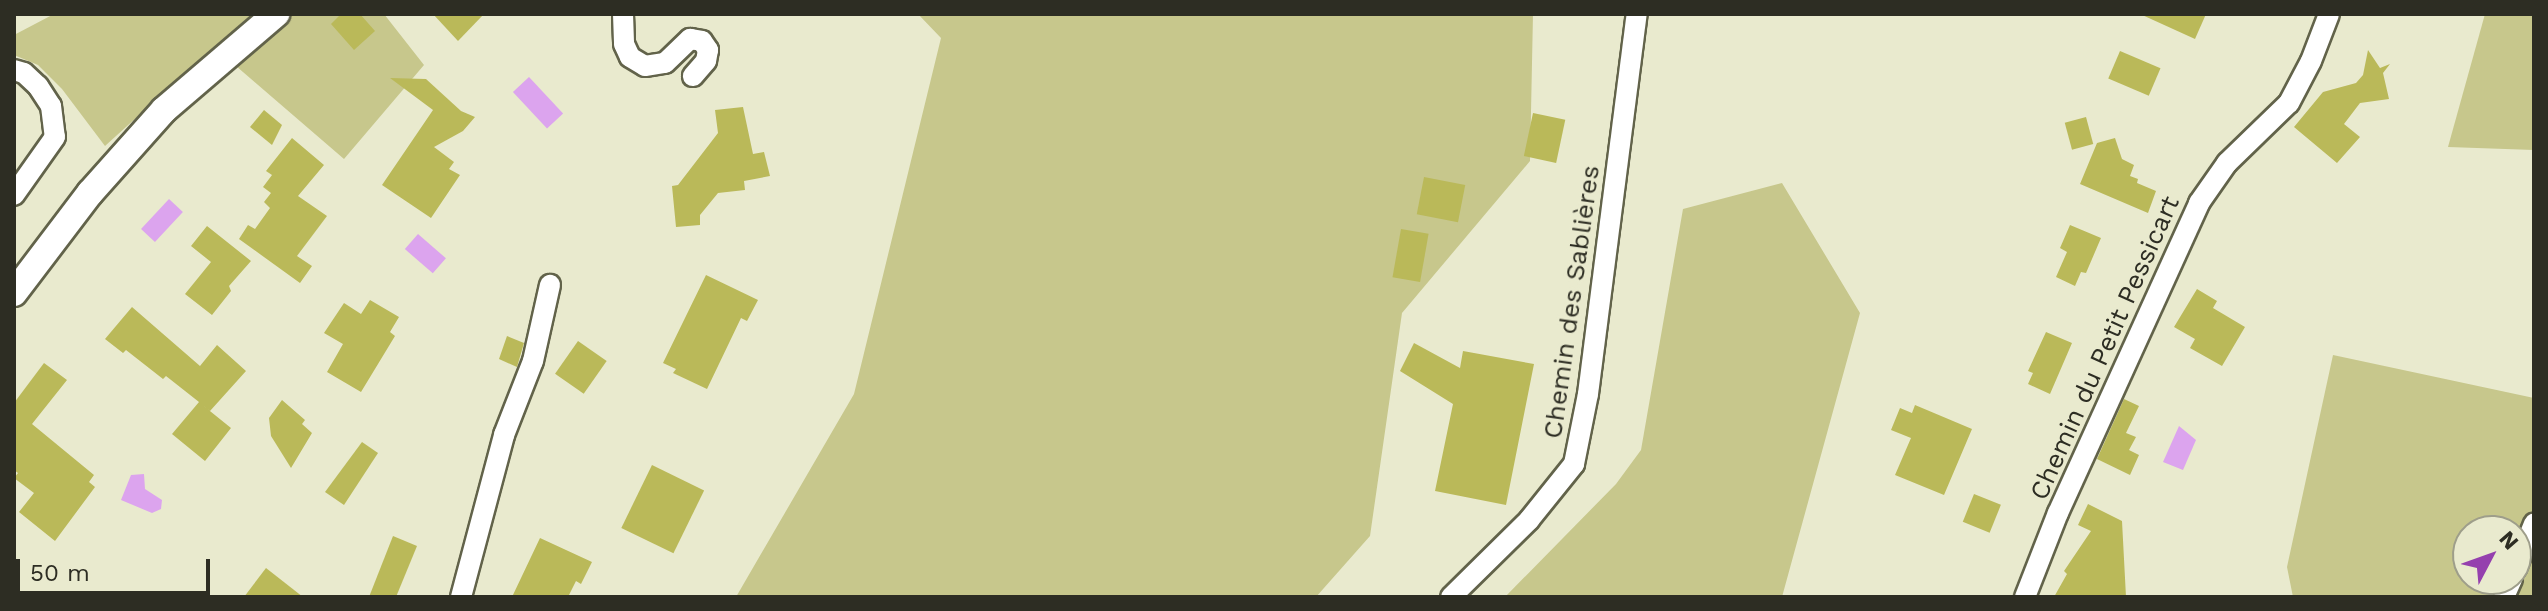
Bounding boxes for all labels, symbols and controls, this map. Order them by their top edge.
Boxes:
street label: Chemin des Sablières [1537,163,1607,441]
street label: Chemin du Petit Pessicart [2024,191,2186,505]
north arrow [2452,515,2532,595]
text: N [2494,526,2524,555]
scale bar [20,543,214,593]
text: 50 m [30,559,90,587]

